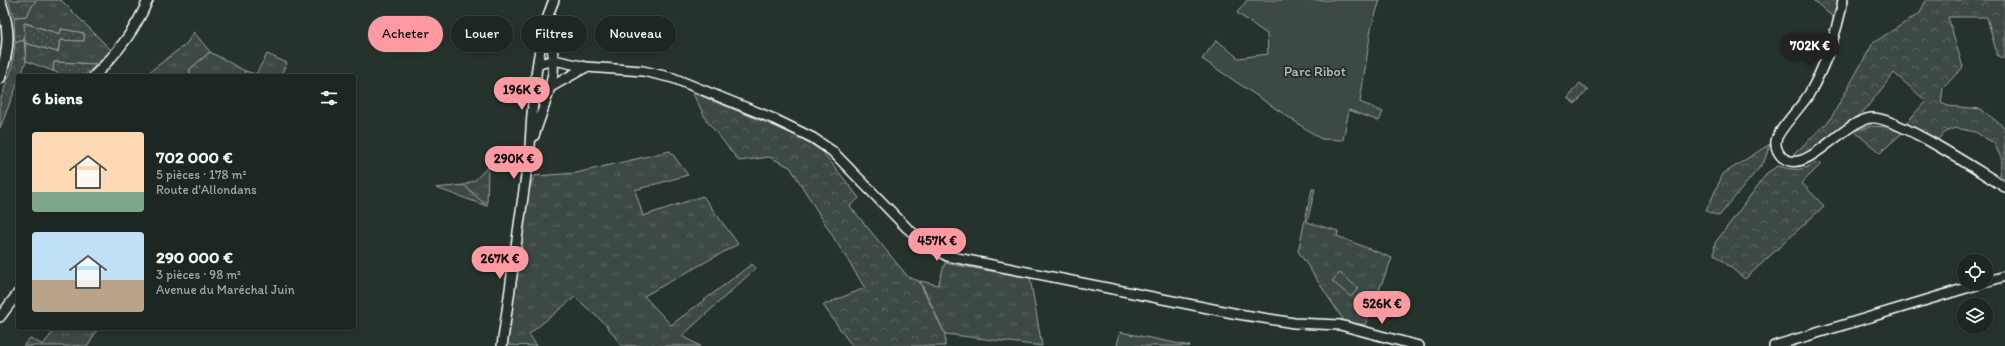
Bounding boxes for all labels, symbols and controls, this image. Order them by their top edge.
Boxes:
chip: Acheter [368,16,443,52]
chip: Louer [451,16,513,52]
chip: Filtres [521,16,587,52]
chip: Nouveau [595,16,676,52]
pin: 702K € [1777,33,1843,67]
text: 702K € [1790,38,1830,53]
park label: Parc Ribot [1284,63,1346,80]
pin: 196K € [489,77,555,111]
text: 196K € [503,82,541,97]
icon: filters [318,87,340,109]
text: 6 biens [32,88,83,108]
pin: 290K € [481,146,547,180]
text: 702 000 € [156,147,233,167]
icon: home [64,148,112,196]
text: 290K € [494,151,534,166]
text: 5 pièces · 178 m² [156,167,247,182]
text: Route d'Allondans [156,182,257,197]
pin: 457K € [904,228,970,262]
text: 457K € [917,233,957,248]
pin: 267K € [467,246,533,280]
text: 290 000 € [156,247,233,267]
icon: home [64,248,112,296]
text: 267K € [481,251,519,266]
map controls [1957,254,1993,334]
button: locate [1957,254,1993,290]
text: 3 pièces · 98 m² [156,267,241,282]
text: Avenue du Maréchal Juin [156,282,295,297]
pin: 526K € [1349,291,1415,325]
text: 526K € [1362,296,1402,311]
button: layers [1957,298,1993,334]

